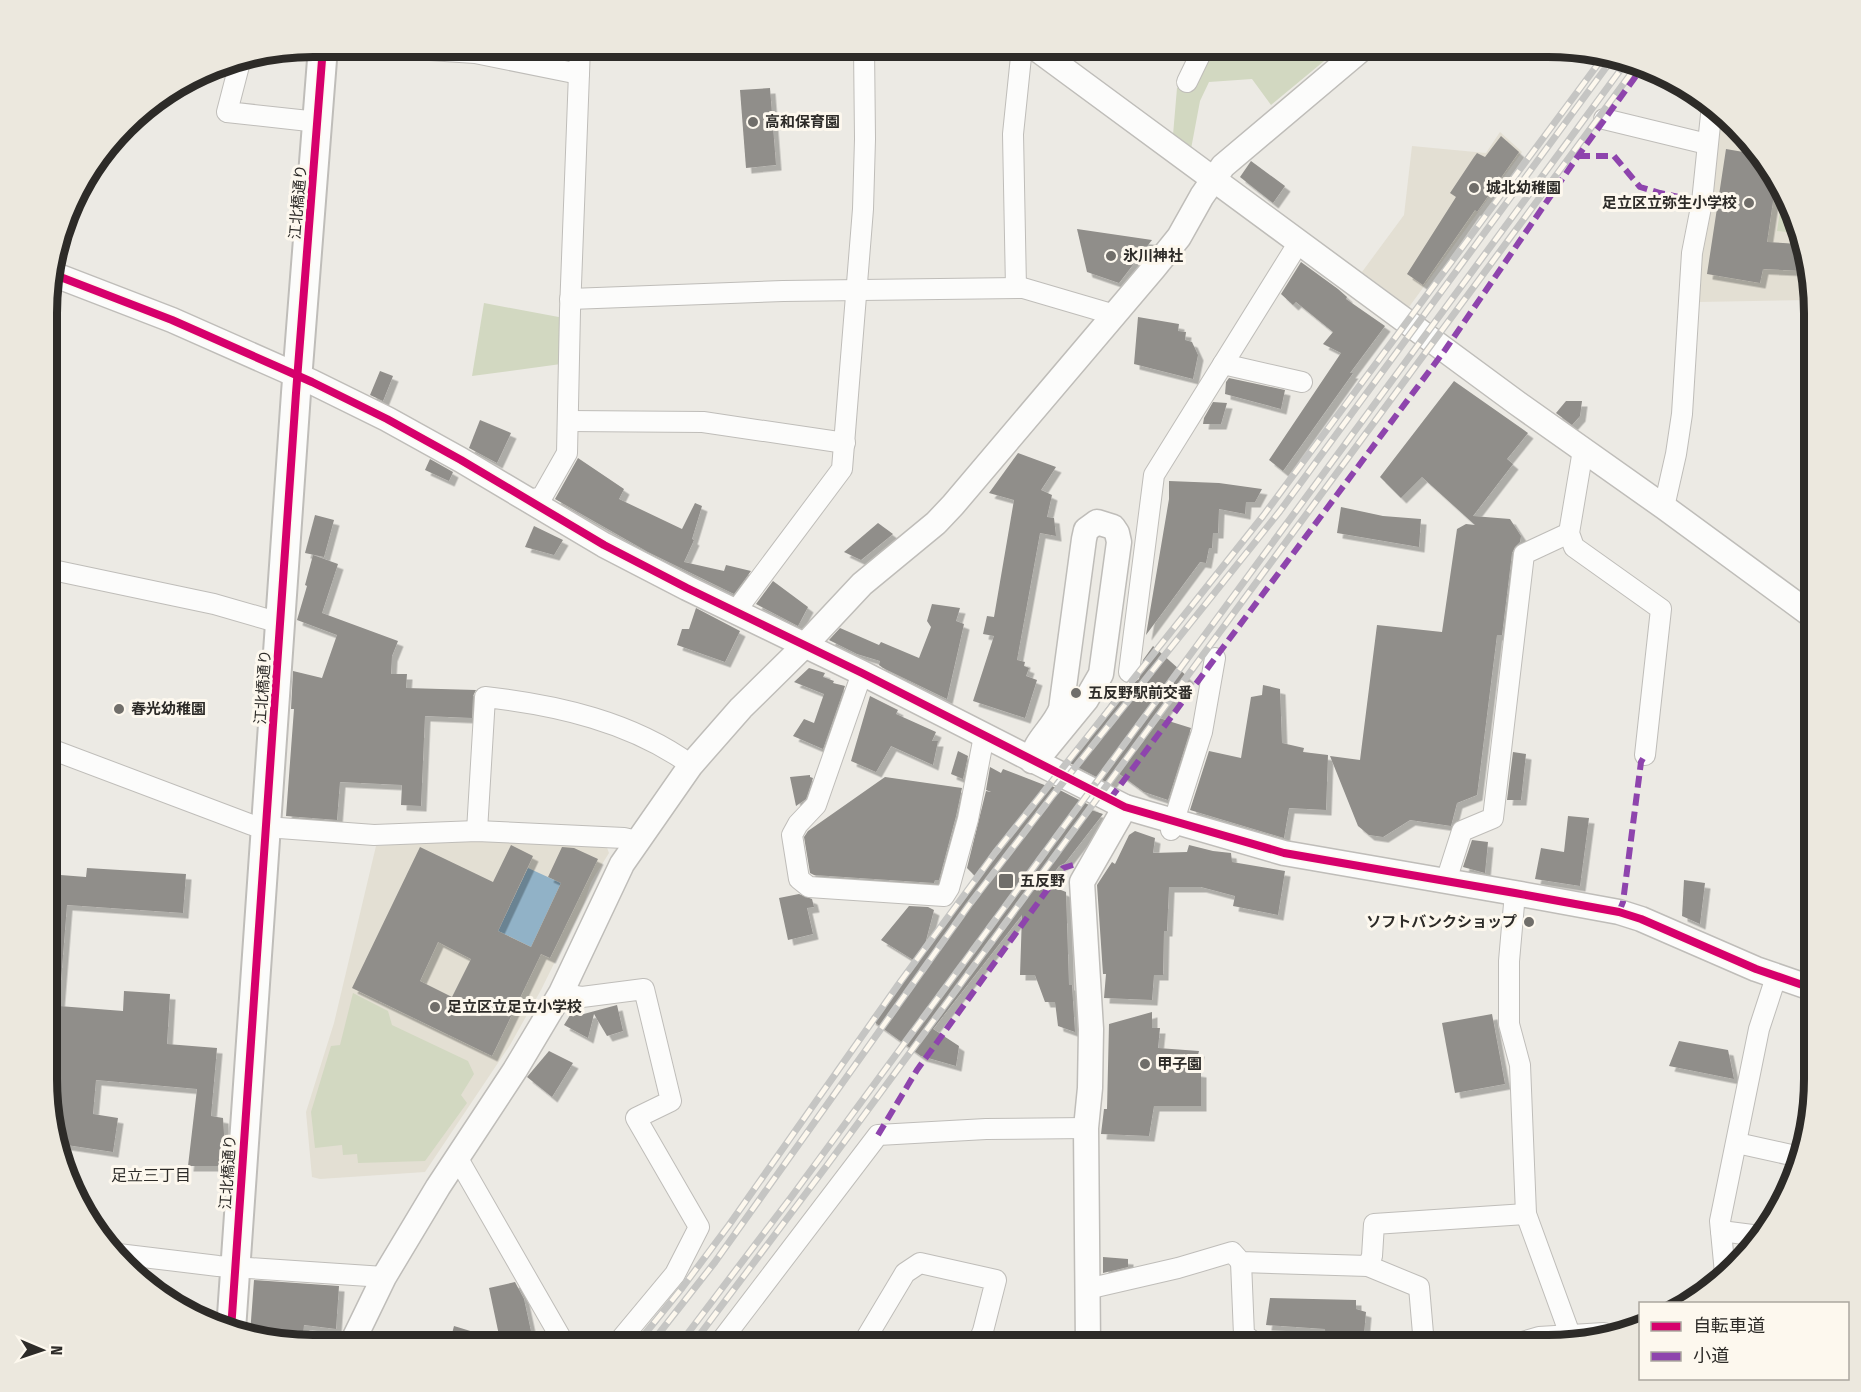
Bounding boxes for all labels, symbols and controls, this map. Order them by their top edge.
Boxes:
place label: 高和保育園 [765,113,840,131]
marker: 高和保育園 [746,115,760,129]
street label: 江北橋通り [286,164,310,240]
place label: 城北幼稚園 [1486,179,1561,197]
marker: 城北幼稚園 [1467,181,1481,195]
place label: 足立区立弥生小学校 [1602,194,1737,212]
marker: 足立区立弥生小学校 [1742,196,1756,210]
place label: 氷川神社 [1123,247,1183,265]
marker: 氷川神社 [1104,249,1118,263]
street label: 江北橋通り [251,649,275,725]
place label: 五反野駅前交番 [1088,684,1193,702]
marker: 五反野駅前交番 [1069,686,1083,700]
place label: 春光幼稚園 [131,700,206,718]
marker: 春光幼稚園 [112,702,126,716]
marker: 五反野 [997,872,1015,890]
place label: 五反野 [1020,872,1065,890]
place label: ソフトバンクショップ [1366,913,1517,931]
marker: ソフトバンクショップ [1522,915,1536,929]
place label: 足立区立足立小学校 [447,998,582,1016]
marker: 足立区立足立小学校 [428,1000,442,1014]
place label: 甲子園 [1157,1055,1202,1073]
marker: 甲子園 [1138,1057,1152,1071]
street label: 江北橋通り [216,1134,240,1210]
district label: 足立三丁目 [111,1166,191,1185]
legend [1639,1302,1849,1380]
text: 自転車道 [1693,1315,1765,1337]
north arrow [12,1320,72,1380]
text: N [47,1345,66,1356]
text: 小道 [1693,1345,1729,1367]

